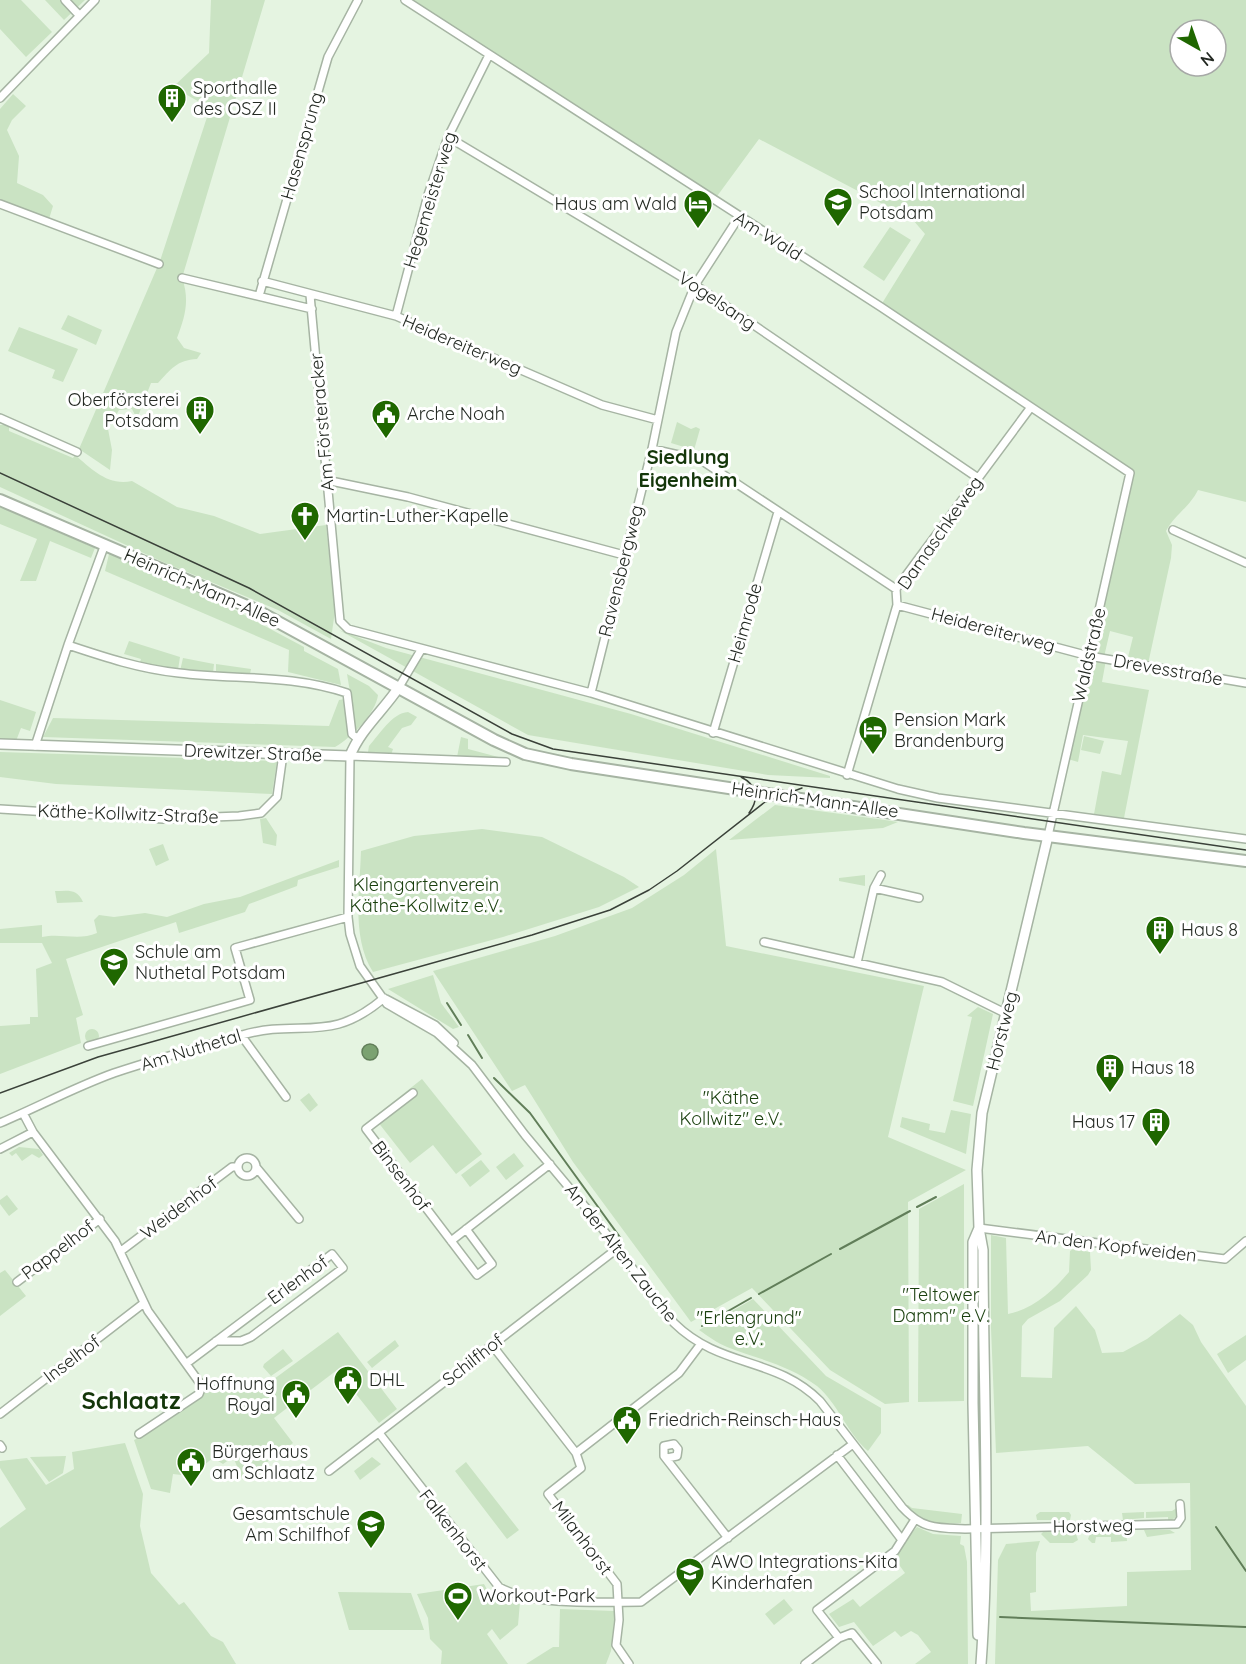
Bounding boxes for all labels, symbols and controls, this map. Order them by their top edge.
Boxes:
north arrow [1168,18,1228,78]
text: N [1197,48,1219,71]
place label: Sporthalle des OSZ II [193,76,277,120]
building icon: Sporthalle des OSZ II [156,82,188,124]
street label: Hasensprung [275,89,328,202]
street label: Hegemeisterweg [398,129,461,271]
place label: School International Potsdam [859,180,1025,224]
school or university icon: School International Potsdam [822,186,854,228]
hotel icon: Haus am Wald [682,188,714,230]
place label: Haus am Wald [554,192,677,215]
street label: Am Wald [730,206,807,265]
street label: Vogelsang [674,266,760,335]
street label: Heidereiterweg [399,309,525,380]
street label: Am Försteracker [304,352,339,492]
place label: Oberförsterei Potsdam [68,388,179,432]
building icon: Oberförsterei Potsdam [184,394,216,436]
public building icon: Arche Noah [370,398,402,440]
place label: Arche Noah [407,402,505,425]
district label: Siedlung Eigenheim [639,444,737,492]
street label: Damaschkeweg [892,471,987,594]
church icon: Martin-Luther-Kapelle [289,500,321,542]
street label: Ravensbergweg [593,503,648,639]
place label: Martin-Luther-Kapelle [326,504,509,527]
street label: Heinrich-Mann-Allee [121,543,284,632]
street label: Heimrode [722,580,767,665]
street label: Heidereiterweg [929,602,1058,657]
street label: Waldstraße [1066,605,1111,704]
street label: Drevesstraße [1112,649,1225,690]
place label: Pension Mark Brandenburg [894,708,1006,752]
hotel icon: Pension Mark Brandenburg [857,714,889,756]
street label: Drewitzer Straße [183,739,323,766]
street label: Heinrich-Mann-Allee [730,776,900,823]
street label: Käthe-Kollwitz-Straße [37,799,219,828]
park label: Kleingartenverein Käthe-Kollwitz e.V. [350,873,502,917]
building icon: Haus 8 [1144,914,1176,956]
place label: Haus 8 [1181,918,1238,941]
place label: Schule am Nuthetal Potsdam [135,940,285,984]
school or university icon: Schule am Nuthetal Potsdam [98,946,130,988]
street label: Horstweg [981,989,1022,1073]
street label: Am Nuthetal [138,1023,244,1076]
building icon: Haus 18 [1094,1052,1126,1094]
place label: Haus 18 [1131,1056,1195,1079]
park label: "Käthe Kollwitz" e.V. [679,1086,783,1130]
building icon: Haus 17 [1140,1106,1172,1148]
place label: Haus 17 [1072,1110,1135,1133]
street label: Binsenhof [367,1136,436,1216]
street label: Weidenhof [136,1171,222,1244]
street label: An der Alten Zauche [560,1179,683,1327]
street label: Pappelhof [17,1214,99,1284]
street label: An den Kopfweiden [1034,1224,1198,1267]
street label: Erlenhof [263,1250,333,1309]
park label: "Teltower Damm" e.V. [892,1283,990,1327]
park label: "Erlengrund" e.V. [696,1306,802,1350]
street label: Schilfhof [437,1328,508,1391]
street label: Inselhof [39,1329,105,1387]
public building icon: DHL [332,1364,364,1406]
place label: DHL [369,1368,405,1391]
place label: Hoffnung Royal [196,1372,275,1416]
public building icon: Hoffnung Royal [280,1378,312,1420]
district label: Schlaatz [81,1385,181,1415]
public building icon: Friedrich-Reinsch-Haus [611,1404,643,1446]
place label: Friedrich-Reinsch-Haus [648,1408,841,1431]
place label: Bürgerhaus am Schlaatz [212,1440,315,1484]
public building icon: Bürgerhaus am Schlaatz [175,1446,207,1488]
street label: Falkenhorst [414,1484,492,1575]
street label: Milanhorst [547,1496,618,1579]
place label: Gesamtschule Am Schilfhof [233,1502,351,1546]
school or university icon: Gesamtschule Am Schilfhof [355,1508,387,1550]
street label: Horstweg [1052,1513,1134,1538]
place label: AWO Integrations-Kita Kinderhafen [711,1550,898,1594]
school or university icon: AWO Integrations-Kita Kinderhafen [674,1556,706,1598]
sports icon: Workout-Park [442,1580,474,1622]
place label: Workout-Park [479,1584,596,1607]

